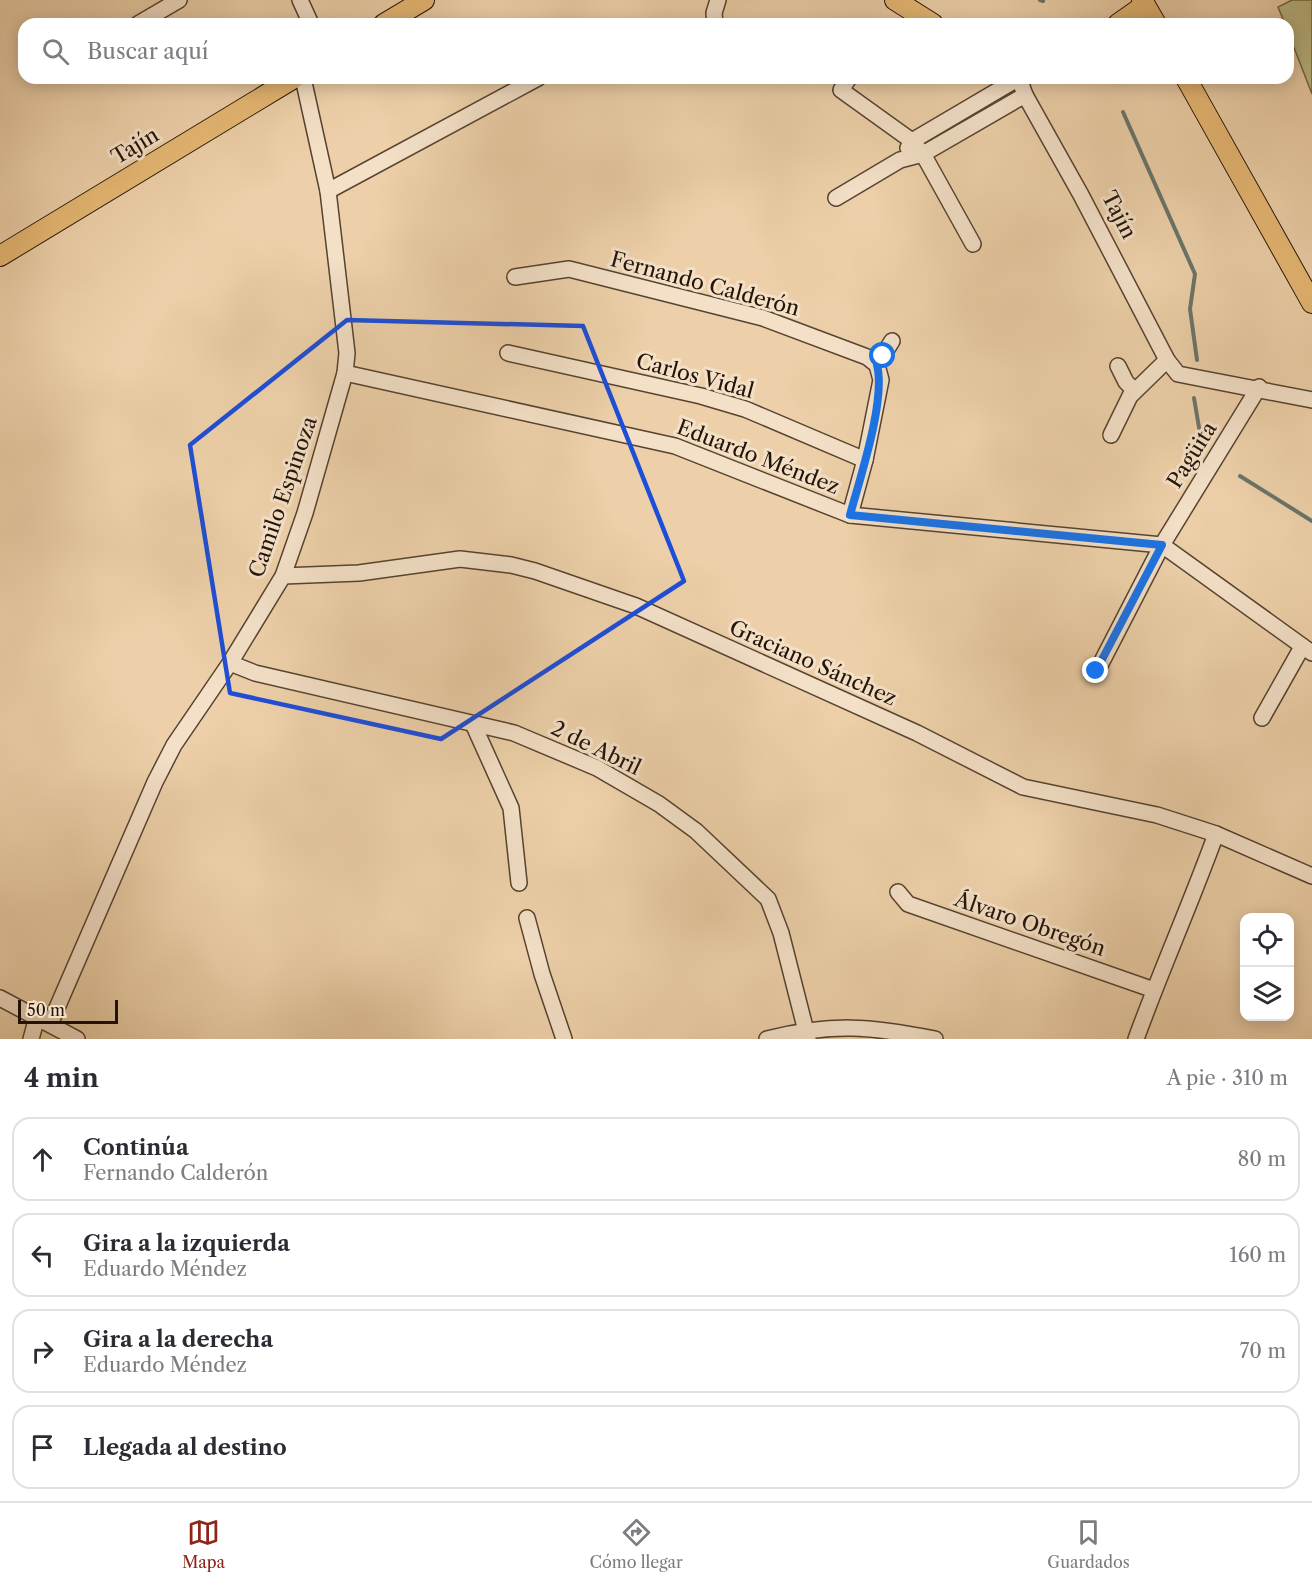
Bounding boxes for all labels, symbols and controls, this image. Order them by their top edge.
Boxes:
search box [18,18,1294,84]
icon: search [39,35,72,68]
text: Buscar aquí [87,38,209,65]
street label: Tajín [107,122,163,169]
street label: Tajín [1097,187,1142,243]
street label: Fernando Calderón [608,246,802,321]
route start [869,342,895,368]
street label: Carlos Vidal [634,348,757,403]
street label: Camilo Espinoza [243,412,322,581]
street label: Eduardo Méndez [673,414,843,499]
street label: Pagüita [1162,416,1222,492]
street label: Graciano Sánchez [726,614,901,711]
route end [1082,657,1108,683]
street label: 2 de Abril [547,715,645,780]
street label: Álvaro Obregón [950,886,1109,961]
map controls [1240,913,1294,1021]
button: locate [1240,913,1294,967]
button: layers [1240,967,1294,1021]
scale bar [18,997,118,1025]
text: 50 m [27,1000,65,1020]
text: 4 min [24,1062,99,1094]
text: A pie · 310 m [1167,1066,1288,1090]
text: Continúa [83,1134,189,1161]
icon: ahead [26,1143,59,1176]
text: 80 m [1238,1147,1286,1171]
text: Fernando Calderón [83,1161,268,1185]
text: Gira a la izquierda [83,1230,290,1257]
icon: left [26,1239,59,1272]
text: 160 m [1229,1243,1286,1267]
text: Eduardo Méndez [83,1257,247,1281]
text: Gira a la derecha [83,1326,273,1353]
icon: right [26,1335,59,1368]
text: 70 m [1240,1339,1286,1363]
text: Eduardo Méndez [83,1353,247,1377]
icon: arrive [26,1431,59,1464]
text: Llegada al destino [83,1434,287,1461]
tab: Mapa [182,1516,225,1572]
tab: Cómo llegar [590,1516,683,1572]
tab: Guardados [1047,1516,1130,1572]

